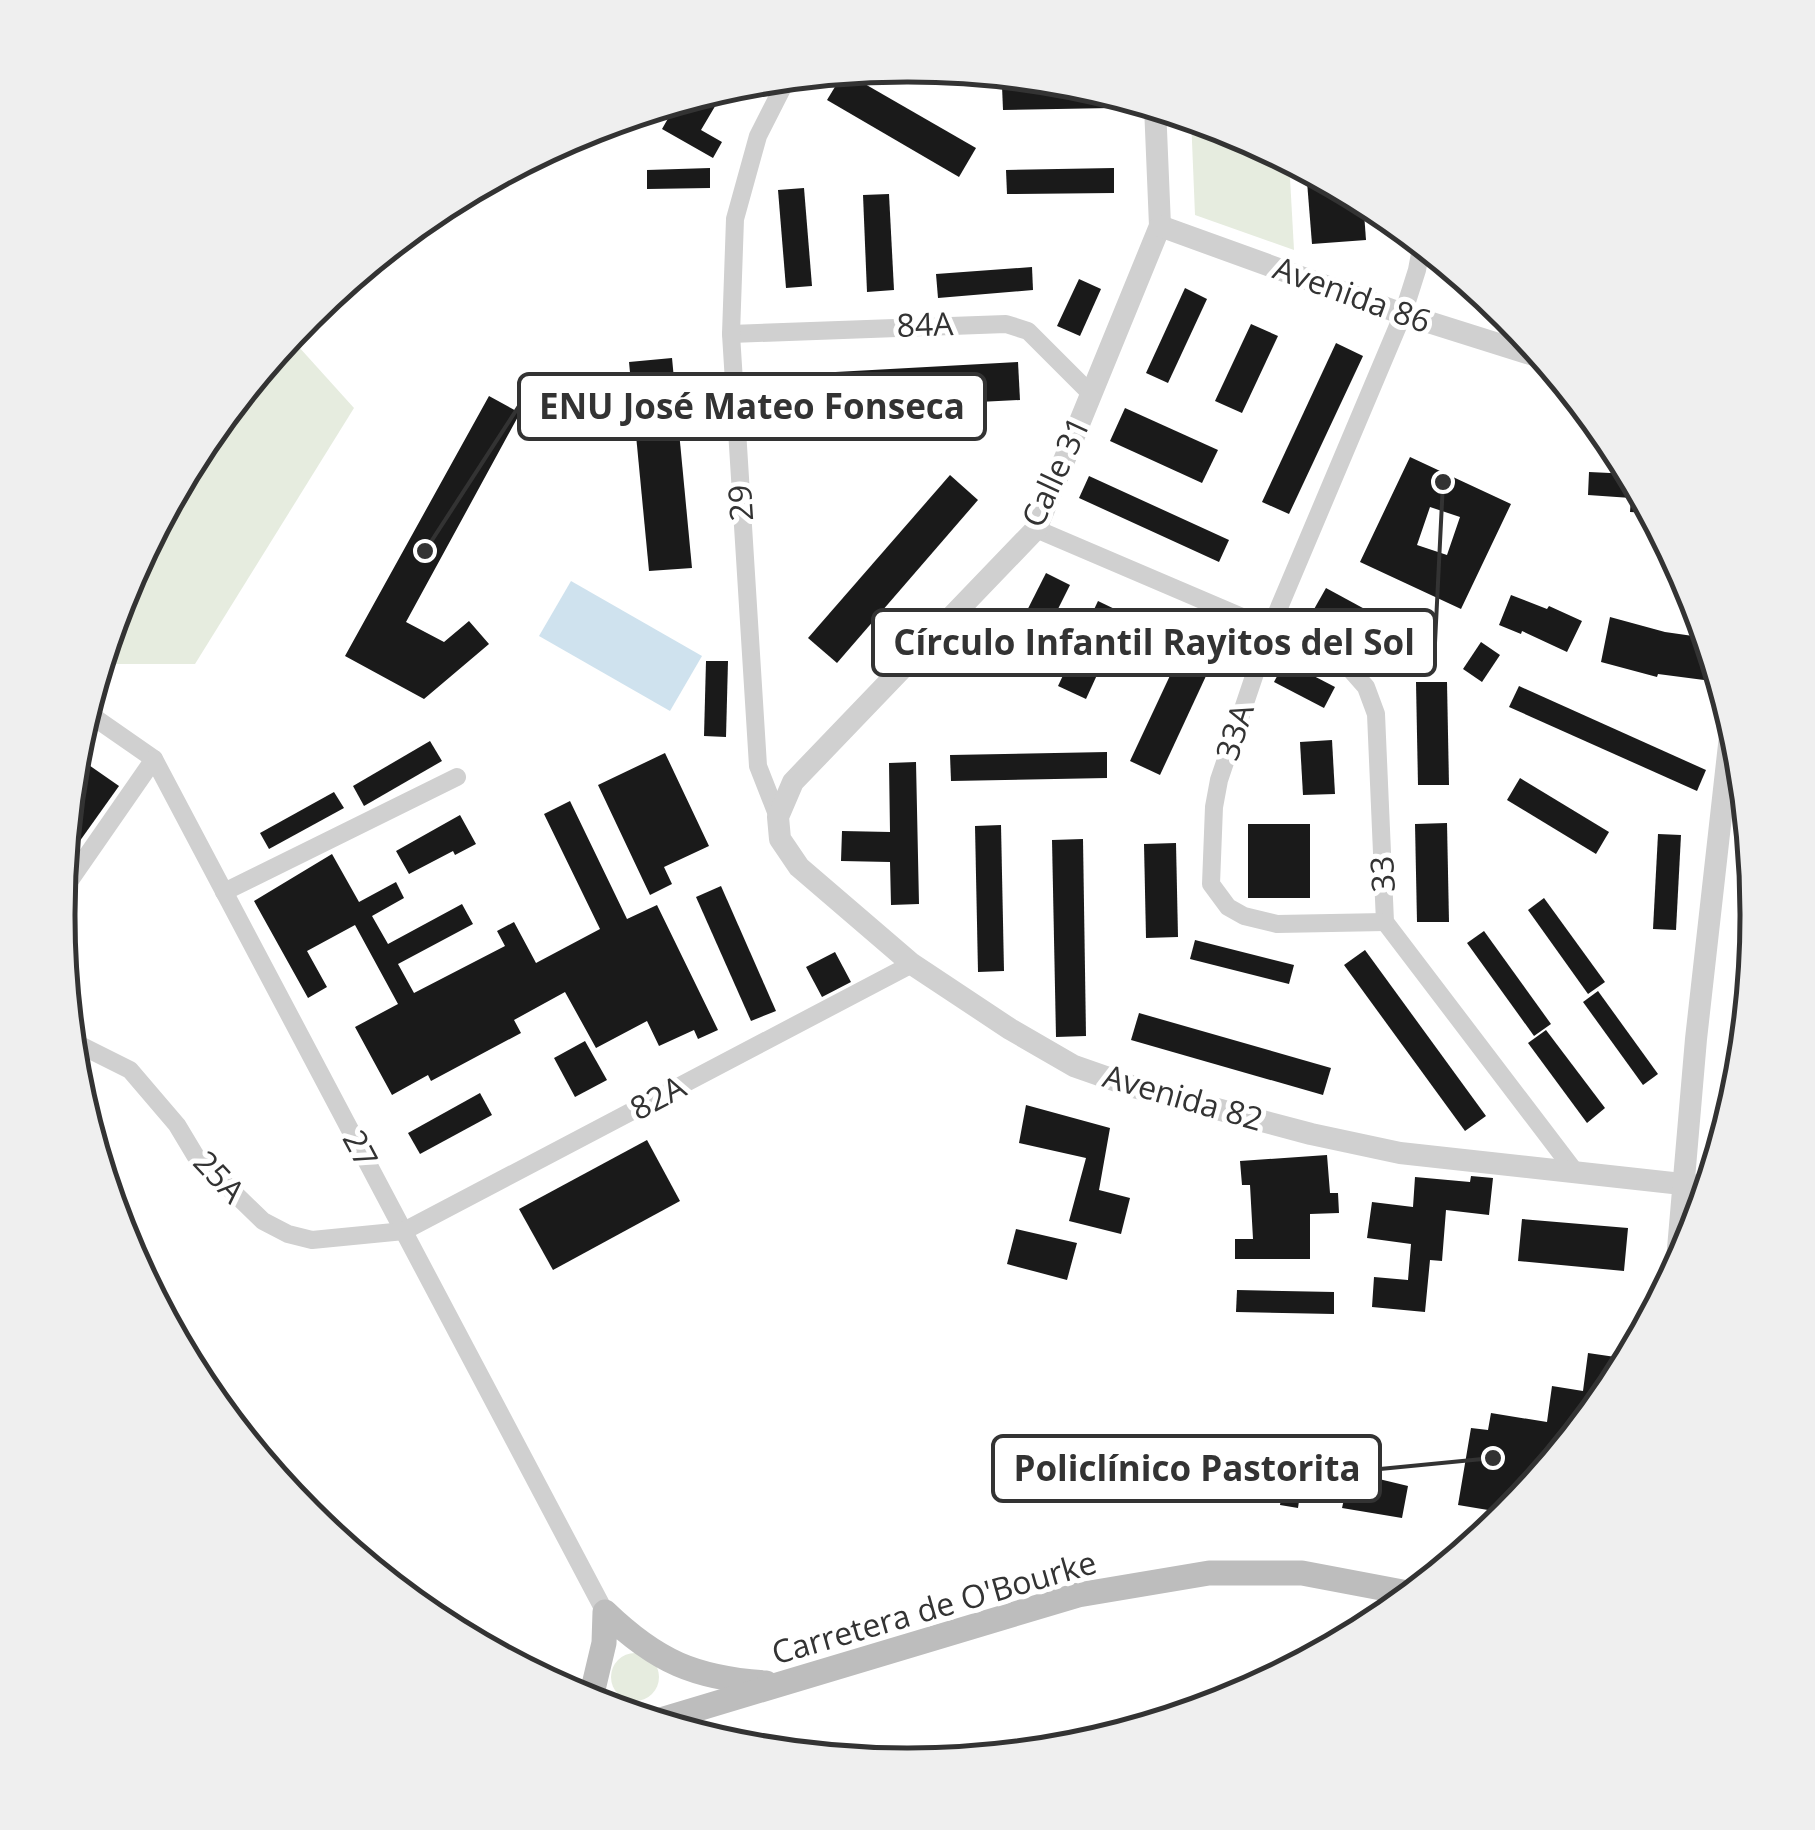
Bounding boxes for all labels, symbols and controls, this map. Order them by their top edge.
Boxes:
street label: Avenida 86 [1268,245,1437,342]
street label: 84A [896,301,955,346]
callout: ENU José Mateo Fonseca [519,374,985,439]
text: ENU José Mateo Fonseca [539,382,965,429]
street label: Calle 31 [1010,409,1099,533]
street label: 29 [717,483,762,523]
callout: Círculo Infantil Rayitos del Sol [873,610,1435,675]
text: Círculo Infantil Rayitos del Sol [893,618,1415,665]
street label: 33A [1204,697,1263,765]
street label: 33 [1359,855,1404,893]
street label: Avenida 82 [1099,1053,1268,1140]
street label: 82A [622,1064,693,1129]
street label: 27 [334,1122,389,1175]
street label: 25A [185,1141,256,1212]
callout: Policlínico Pastorita [993,1436,1380,1501]
text: Policlínico Pastorita [1013,1444,1361,1491]
street label: Carretera de O'Bourke [766,1540,1101,1674]

